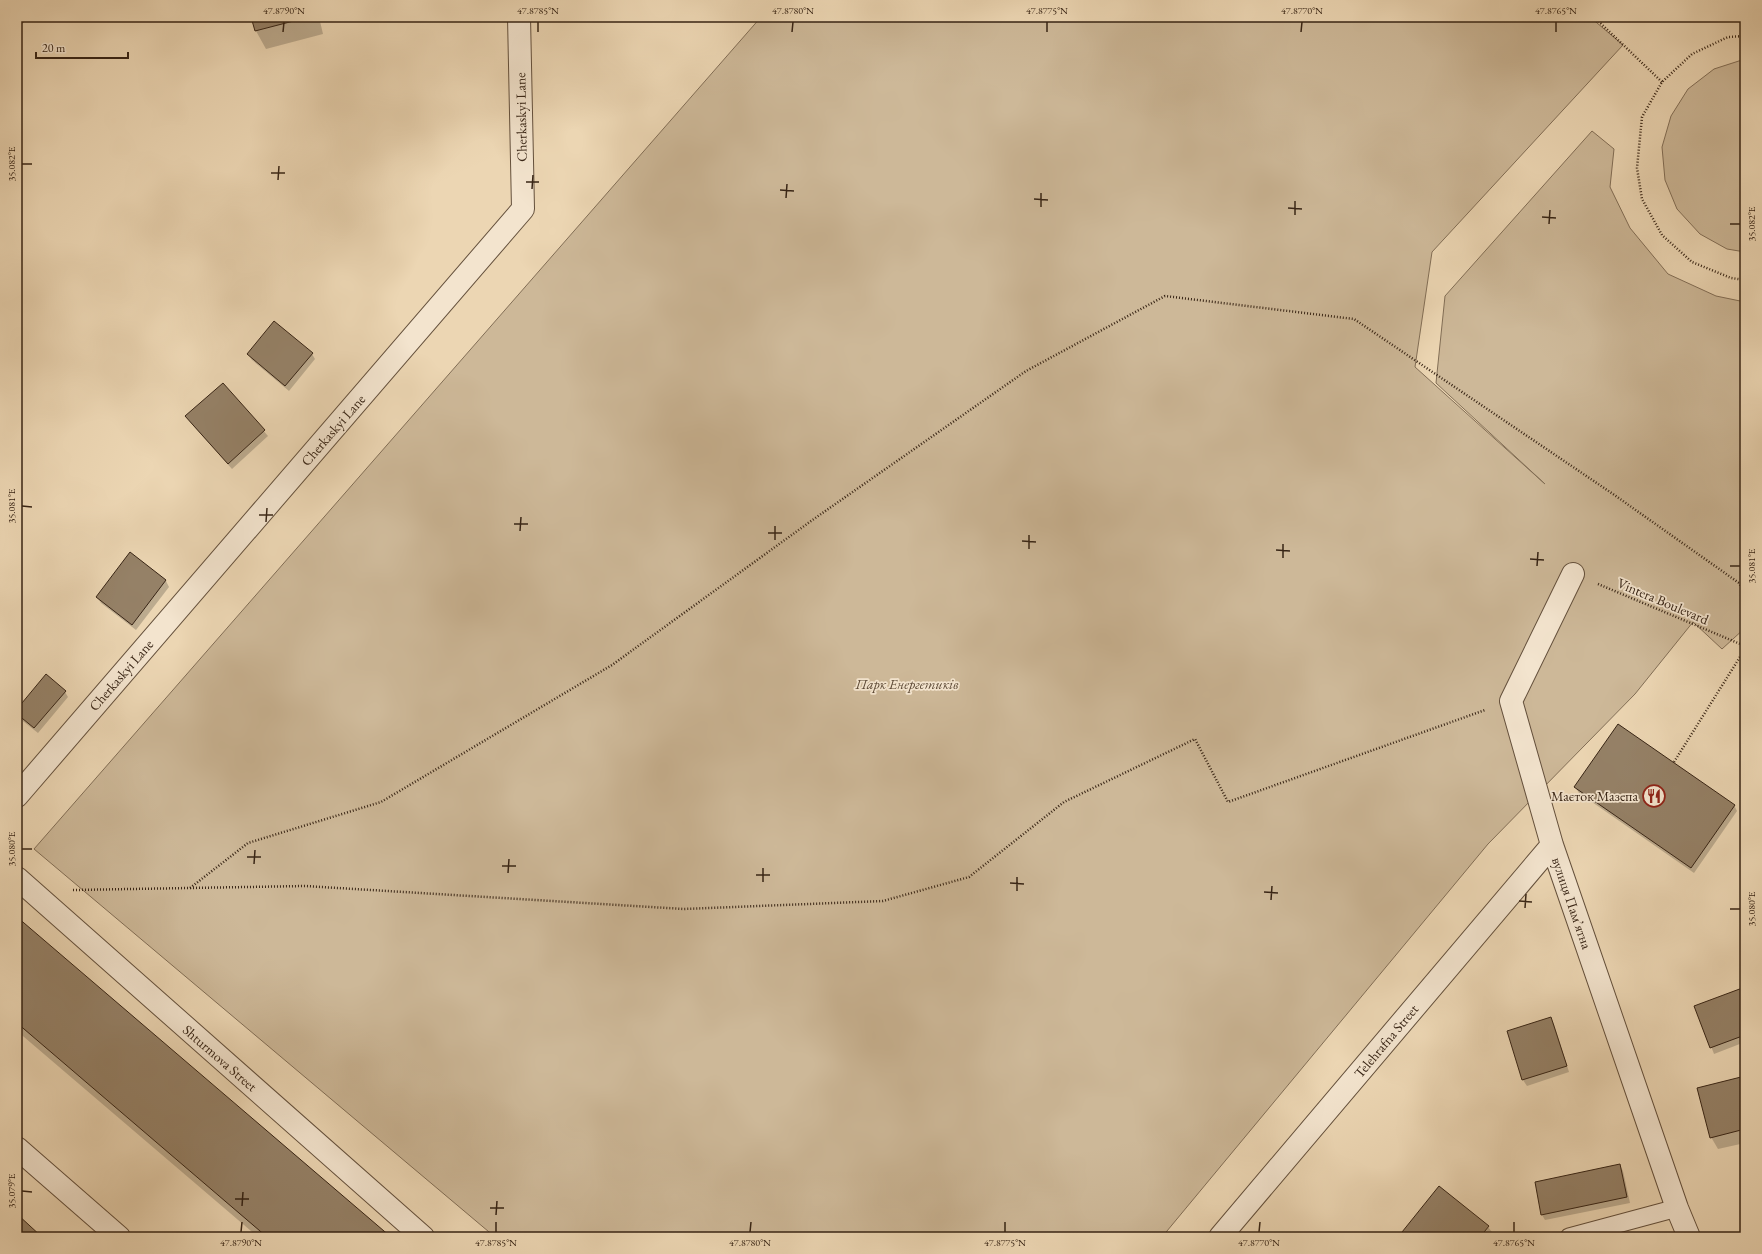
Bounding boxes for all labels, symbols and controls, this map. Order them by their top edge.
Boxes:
text: 47.8790°N [263,4,305,17]
text: 47.8785°N [517,4,559,17]
text: 47.8780°N [772,4,814,17]
text: 47.8775°N [1026,4,1068,17]
text: 47.8770°N [1281,4,1323,17]
text: 47.8765°N [1535,4,1577,17]
scale bar [36,34,128,60]
text: 20 m [42,40,66,56]
street label: Cherkaskyi Lane [511,72,531,162]
text: 35.082°E [5,146,18,181]
text: 35.082°E [1745,206,1758,241]
street label: Cherkaskyi Lane [297,390,370,470]
text: 35.081°E [5,488,18,523]
text: 35.081°E [1745,548,1758,583]
street label: Vintera Boulevard [1615,574,1712,629]
street label: Cherkaskyi Lane [85,635,158,715]
park label: Парк Енергетиків [854,675,959,693]
restaurant icon: Маєток Мазепа [1641,783,1667,809]
place label: Маєток Мазепа [1551,787,1638,805]
text: 35.080°E [5,831,18,866]
street label: вулиця Пам’ятна [1548,855,1596,952]
text: 35.080°E [1745,891,1758,926]
street label: Telehrafna Street [1350,1000,1422,1082]
street label: Shturmova Street [179,1021,261,1096]
text: 35.079°E [5,1173,18,1208]
text: 47.8790°N [220,1236,262,1249]
text: 47.8785°N [475,1236,517,1249]
text: 47.8780°N [729,1236,771,1249]
text: 47.8775°N [984,1236,1026,1249]
text: 47.8770°N [1238,1236,1280,1249]
text: 47.8765°N [1493,1236,1535,1249]

